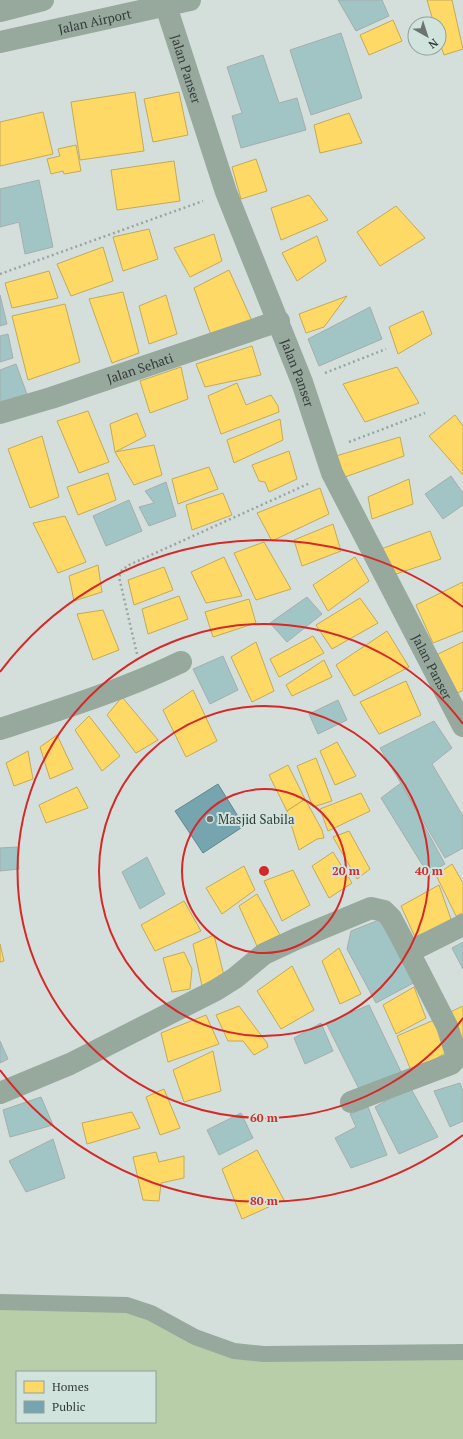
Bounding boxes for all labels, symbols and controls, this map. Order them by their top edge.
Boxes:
street label: Jalan Airport [56,4,133,38]
north arrow [407,16,447,56]
street label: Jalan Panser [167,32,206,106]
text: N [425,36,441,52]
street label: Jalan Panser [277,336,319,409]
street label: Jalan Sehati [104,348,176,388]
street label: Jalan Panser [408,631,457,703]
place label: Masjid Sabila [218,810,295,828]
marker: Masjid Sabila [205,814,215,824]
text: 20 m [332,863,360,878]
text: 40 m [415,863,443,878]
centre of rings [257,864,271,878]
text: 60 m [250,1110,278,1125]
text: 80 m [250,1193,278,1208]
legend [16,1371,156,1423]
text: Homes [52,1379,89,1394]
text: Public [52,1399,86,1414]

